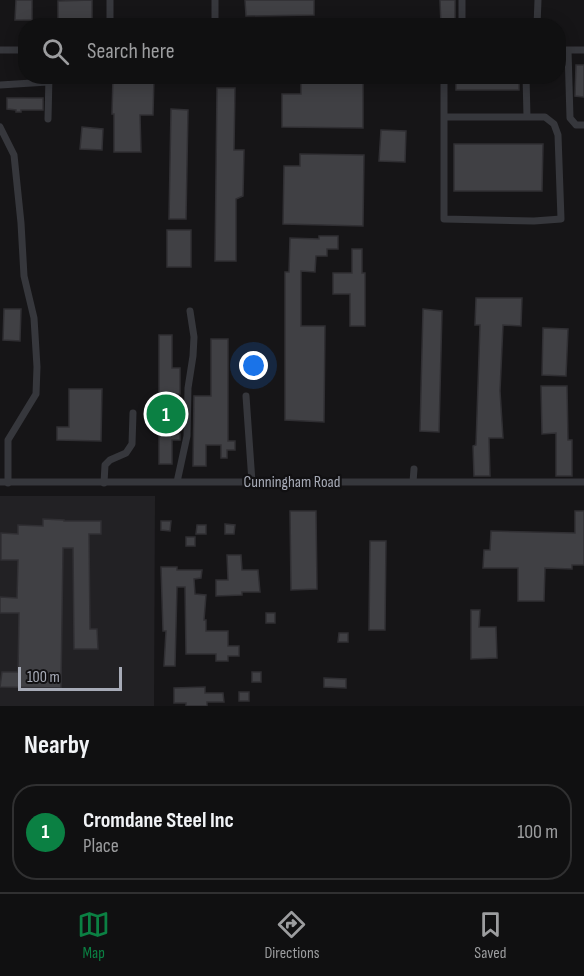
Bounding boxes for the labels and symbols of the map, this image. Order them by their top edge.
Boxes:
your location [239,351,268,380]
pin: 1 [146,392,186,436]
street label: Cunningham Road [244,473,340,492]
scale bar [18,664,122,692]

